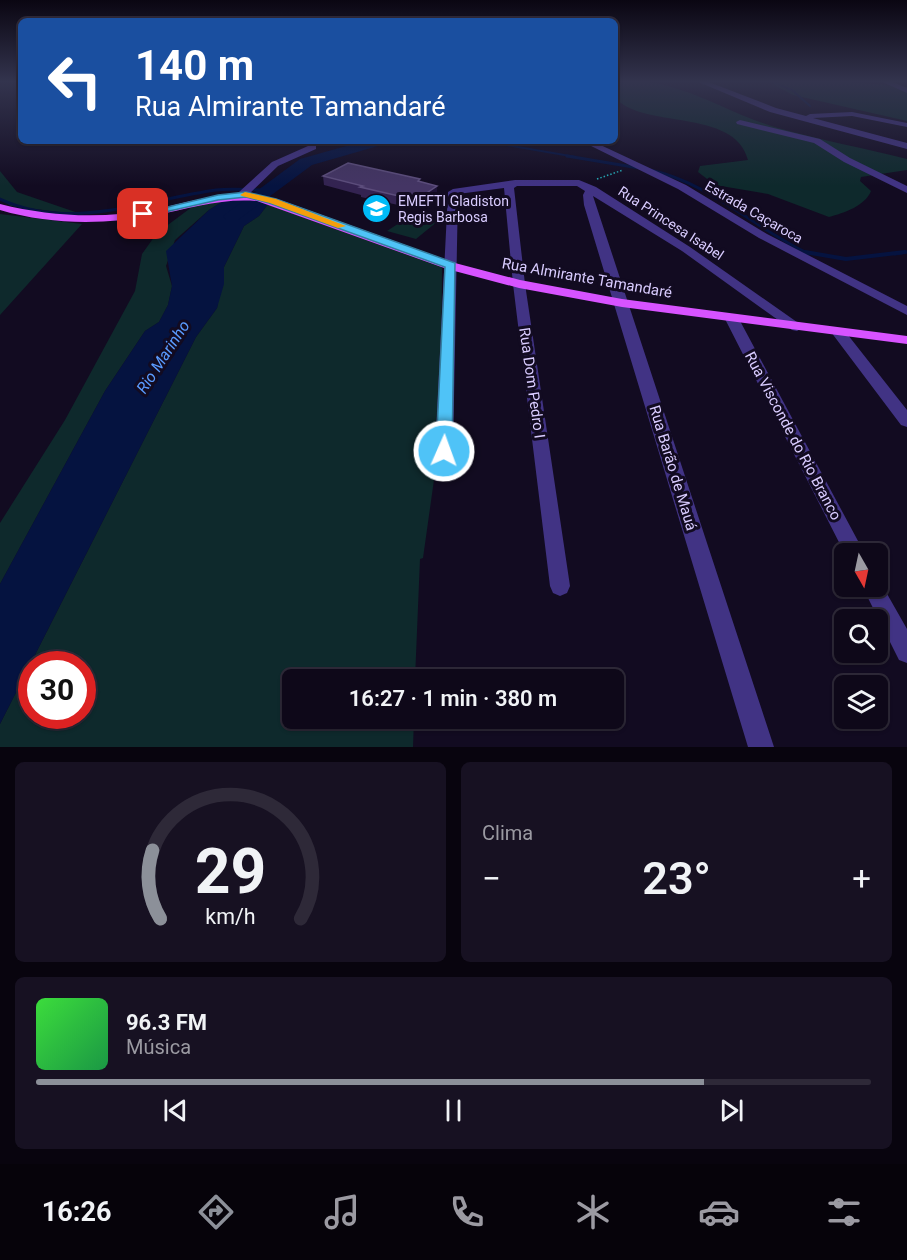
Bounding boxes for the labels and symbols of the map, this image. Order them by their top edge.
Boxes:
street label: Estrada Caçaroca [702,178,806,246]
street label: Rua Princesa Isabel [615,183,727,263]
pin [117,188,168,239]
school or university icon: EMEFTI Gladiston Regis Barbosa [361,193,393,225]
place label: EMEFTI Gladiston Regis Barbosa [398,193,509,225]
street label: Rua Almirante Tamandaré [500,254,674,302]
water label: Rio Marinho [132,317,194,397]
street label: Rua Dom Pedro I [515,326,549,440]
street label: Rua Visconde do Rio Branco [741,349,845,523]
street label: Rua Barão de Mauá [645,403,701,533]
position arrow [412,419,476,483]
north arrow [834,543,888,597]
speed limit sign: 30 [18,651,96,729]

